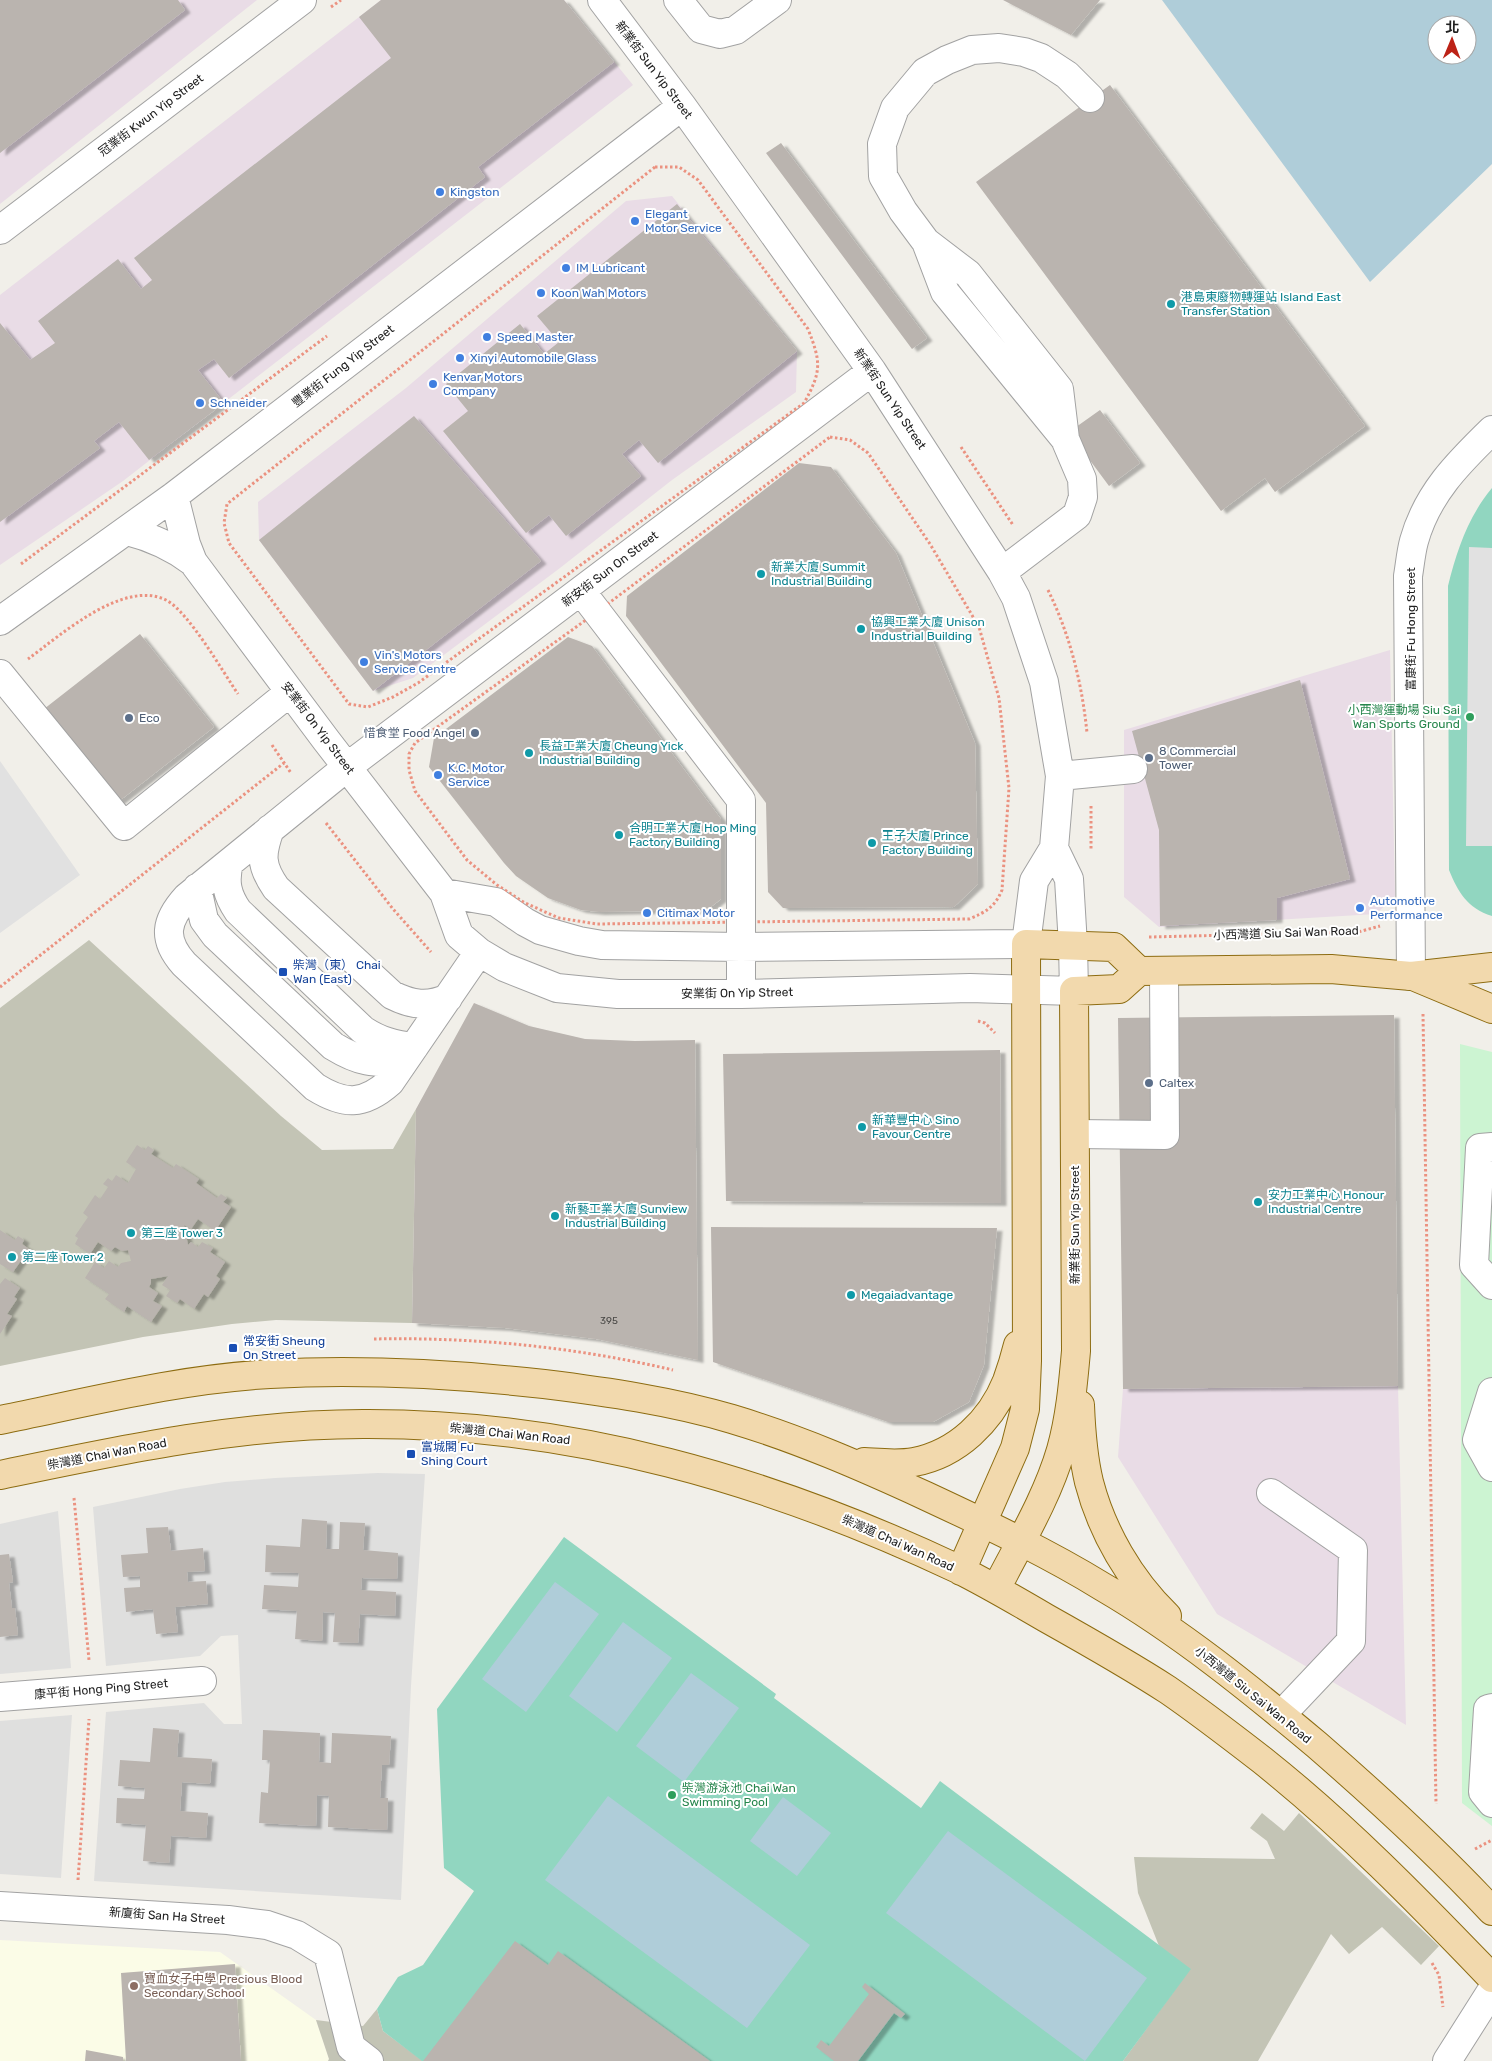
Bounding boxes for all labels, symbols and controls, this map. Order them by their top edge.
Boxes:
north arrow [1427,15,1477,65]
street label: 新業街 Sun Yip Street [613,18,695,122]
text: 北 [1445,19,1459,36]
street label: 冠業街 Kwun Yip Street [96,71,206,159]
place label: Kingston [450,185,500,199]
marker: Kingston [434,186,446,198]
place label: Elegant Motor Service [645,207,722,235]
marker: Elegant Motor Service [629,215,641,227]
place label: IM Lubricant [576,261,646,275]
marker: IM Lubricant [560,262,572,274]
place label: Koon Wah Motors [551,286,647,300]
marker: Koon Wah Motors [535,287,547,299]
place label: 港島東廢物轉運站 Island East Transfer Station [1181,290,1341,318]
marker: 港島東廢物轉運站 Island East Transfer Station [1165,298,1177,310]
street label: 豐業街 Fung Yip Street [289,322,397,410]
place label: Speed Master [497,330,574,344]
marker: Speed Master [481,331,493,343]
street label: 新業街 Sun Yip Street [851,346,929,452]
place label: Xinyi Automobile Glass [470,351,597,365]
marker: Xinyi Automobile Glass [454,352,466,364]
place label: Kenvar Motors Company [443,370,523,398]
marker: Kenvar Motors Company [427,378,439,390]
place label: Schneider [210,396,267,410]
marker: Schneider [194,397,206,409]
street label: 新安街 Sun On Street [559,528,661,610]
place label: 新業大廈 Summit Industrial Building [771,560,872,588]
street label: 富康街 Fu Hong Street [1404,567,1418,691]
marker: 新業大廈 Summit Industrial Building [755,568,767,580]
place label: 協興工業大廈 Unison Industrial Building [871,615,985,643]
marker: 協興工業大廈 Unison Industrial Building [855,623,867,635]
place label: Vin's Motors Service Centre [374,648,457,676]
marker: Vin's Motors Service Centre [358,656,370,668]
street label: 安業街 On Yip Street [279,679,358,777]
place label: 小西灣運動場 Siu Sai Wan Sports Ground [1348,703,1460,731]
place label: Eco [139,711,160,725]
marker: 小西灣運動場 Siu Sai Wan Sports Ground [1464,711,1476,723]
marker: Eco [123,712,135,724]
place label: 惜食堂 Food Angel [364,726,465,740]
marker: 惜食堂 Food Angel [469,727,481,739]
place label: 長益工業大廈 Cheung Yick Industrial Building [539,739,684,767]
place label: 8 Commercial Tower [1159,744,1236,772]
marker: 長益工業大廈 Cheung Yick Industrial Building [523,747,535,759]
marker: 8 Commercial Tower [1143,752,1155,764]
place label: K.C. Motor Service [448,761,505,789]
marker: K.C. Motor Service [432,769,444,781]
place label: 合明工業大廈 Hop Ming Factory Building [629,821,756,849]
marker: 合明工業大廈 Hop Ming Factory Building [613,829,625,841]
place label: 王子大廈 Prince Factory Building [882,829,973,857]
marker: 王子大廈 Prince Factory Building [866,837,878,849]
place label: Automotive Performance [1370,894,1443,922]
marker: Automotive Performance [1354,902,1366,914]
place label: Citimax Motor [657,906,735,920]
marker: Citimax Motor [641,907,653,919]
street label: 小西灣道 Siu Sai Wan Road [1213,923,1359,943]
place label: 柴灣（東） Chai Wan (East) [293,958,381,986]
marker: 柴灣（東） Chai Wan (East) [277,966,289,978]
street label: 安業街 On Yip Street [681,985,793,1001]
place label: Caltex [1159,1076,1195,1090]
marker: Caltex [1143,1077,1155,1089]
place label: 新華豐中心 Sino Favour Centre [872,1113,960,1141]
marker: 新華豐中心 Sino Favour Centre [856,1121,868,1133]
street label: 新業街 Sun Yip Street [1068,1165,1082,1284]
place label: 安力工業中心 Honour Industrial Centre [1268,1188,1385,1216]
marker: 安力工業中心 Honour Industrial Centre [1252,1196,1264,1208]
place label: 新藝工業大廈 Sunview Industrial Building [565,1202,688,1230]
marker: 新藝工業大廈 Sunview Industrial Building [549,1210,561,1222]
place label: 第三座 Tower 3 [141,1226,223,1240]
marker: 第三座 Tower 3 [125,1227,137,1239]
place label: 第二座 Tower 2 [22,1250,104,1264]
marker: 第二座 Tower 2 [6,1251,18,1263]
place label: Megaiadvantage [861,1288,953,1302]
marker: Megaiadvantage [845,1289,857,1301]
house number: 395 [600,1315,618,1327]
place label: 常安街 Sheung On Street [243,1334,325,1362]
marker: 常安街 Sheung On Street [227,1342,239,1354]
street label: 柴灣道 Chai Wan Road [449,1421,571,1447]
street label: 柴灣道 Chai Wan Road [46,1436,168,1472]
place label: 富城閣 Fu Shing Court [421,1440,488,1468]
marker: 富城閣 Fu Shing Court [405,1448,417,1460]
street label: 柴灣道 Chai Wan Road [840,1512,956,1574]
street label: 小西灣道 Siu Sai Wan Road [1192,1644,1314,1746]
street label: 康平街 Hong Ping Street [33,1676,169,1702]
place label: 柴灣游泳池 Chai Wan Swimming Pool [682,1781,796,1809]
marker: 柴灣游泳池 Chai Wan Swimming Pool [666,1789,678,1801]
street label: 新廈街 San Ha Street [109,1905,226,1927]
place label: 寶血女子中學 Precious Blood Secondary School [144,1972,302,2000]
marker: 寶血女子中學 Precious Blood Secondary School [128,1980,140,1992]

